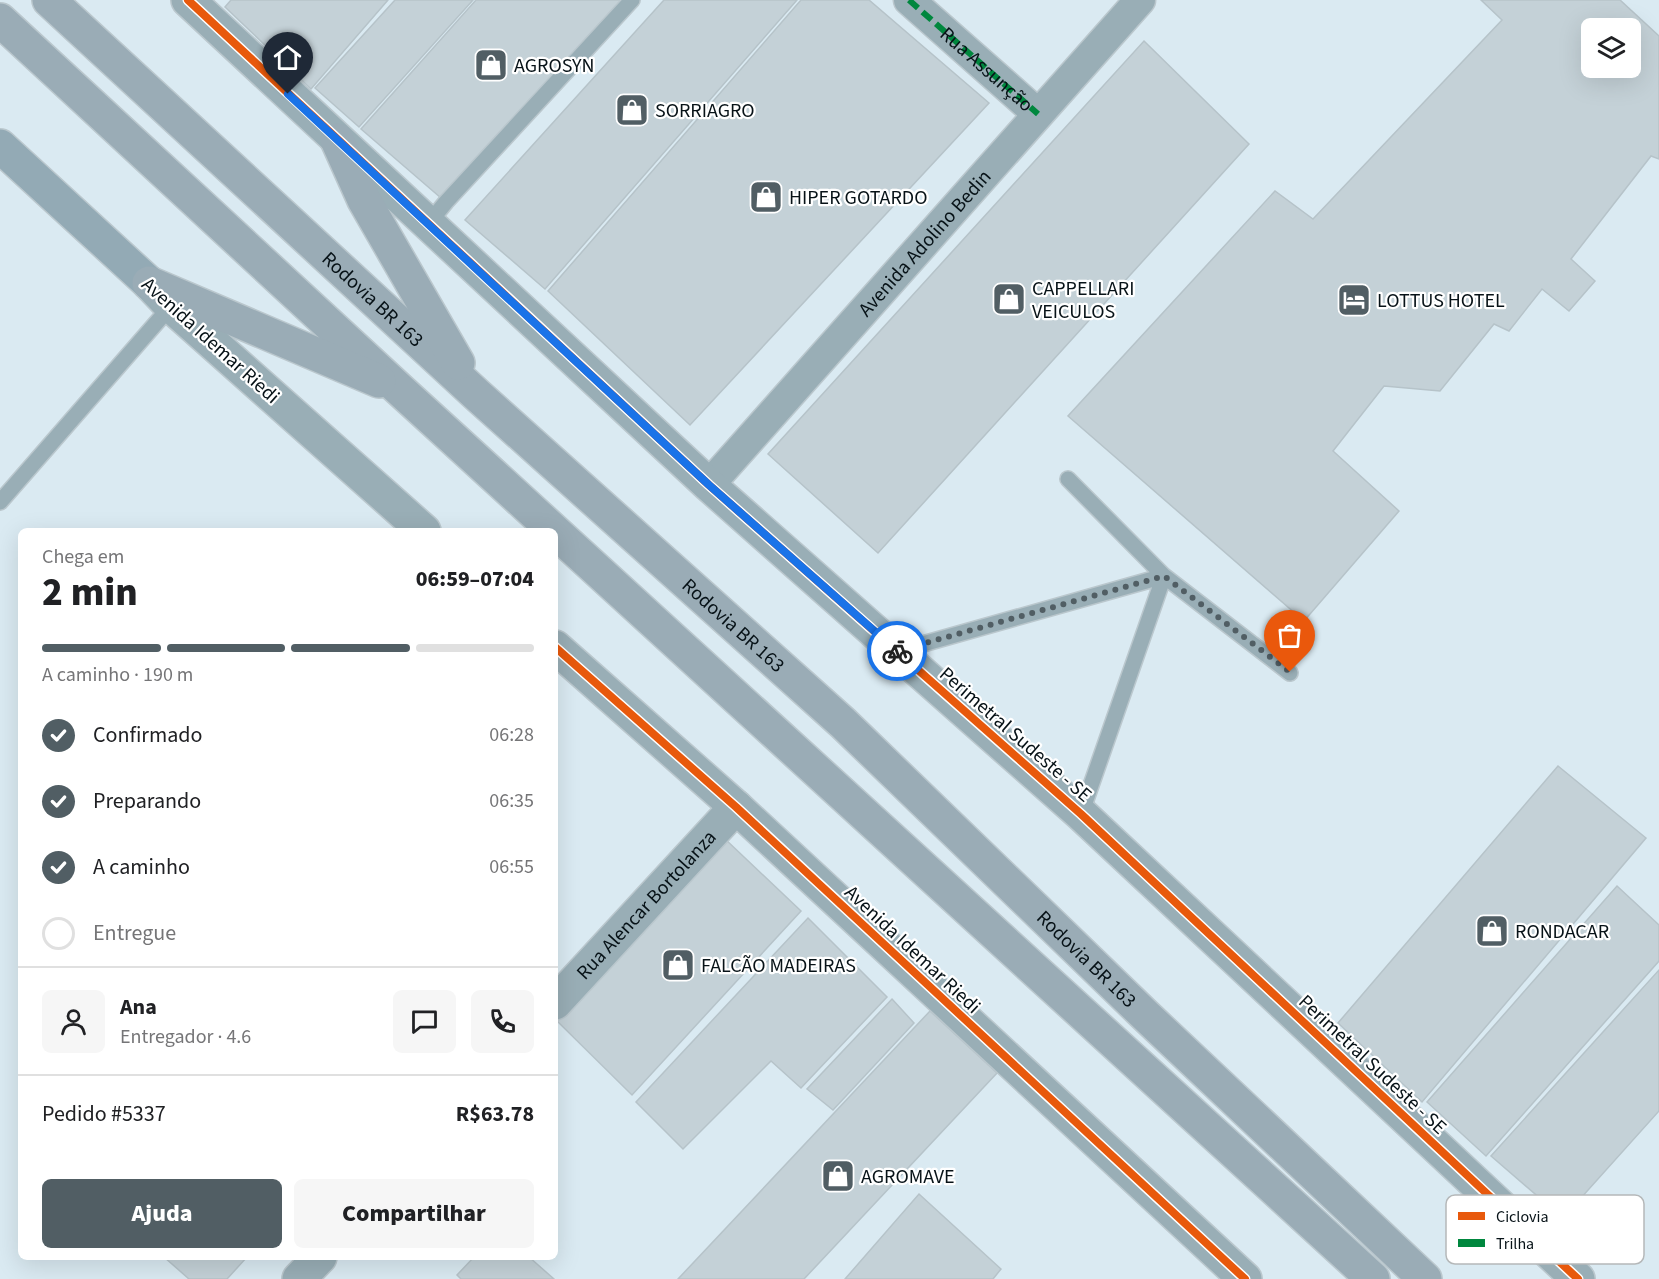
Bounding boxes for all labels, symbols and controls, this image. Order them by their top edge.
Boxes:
map controls [1581,18,1641,78]
button: layers [1581,18,1641,78]
street label: Rua Assunção [933,21,1039,119]
pin [262,32,313,94]
icon: home [271,41,304,74]
shop icon: AGROSYN [473,47,509,83]
place label: AGROSYN [514,52,595,80]
shop icon: SORRIAGRO [614,92,650,128]
place label: SORRIAGRO [655,97,755,125]
street label: Avenida Adolino Bedin [852,164,998,323]
shop icon: HIPER GOTARDO [748,179,784,215]
place label: HIPER GOTARDO [789,184,927,212]
street label: Rodovia BR 163 [315,246,429,354]
street label: Avenida Idemar Riedi [135,271,285,410]
place label: CAPPELLARI VEICULOS [1032,275,1134,326]
shop icon: CAPPELLARI VEICULOS [991,281,1027,317]
hotel icon: LOTTUS HOTEL [1336,282,1372,318]
place label: LOTTUS HOTEL [1377,287,1505,315]
text: Chega em [42,543,124,571]
text: 06:59–07:04 [416,563,534,595]
text: 2 min [42,565,138,621]
street label: Rodovia BR 163 [675,572,790,679]
pin [1264,610,1315,672]
icon: bag [1273,619,1306,652]
courier [867,621,927,681]
icon: bike [881,635,914,668]
text: A caminho · 190 m [42,661,193,689]
street label: Perimetral Sudeste - SE [933,661,1098,809]
icon: check [42,719,75,752]
text: Confirmado [93,719,202,751]
text: 06:28 [489,721,534,749]
icon: check [42,785,75,818]
text: Preparando [93,785,201,817]
text: 06:35 [489,787,534,815]
street label: Rua Alencar Bortolanza [570,824,723,986]
icon: check [42,851,75,884]
text: A caminho [93,851,190,883]
text: 06:55 [489,853,534,881]
street label: Avenida Idemar Riedi [838,879,987,1020]
street label: Rodovia BR 163 [1030,904,1142,1014]
shop icon: RONDACAR [1474,913,1510,949]
text: Entregue [93,917,176,949]
place label: RONDACAR [1515,918,1609,946]
shop icon: FALCÃO MADEIRAS [660,947,696,983]
place label: FALCÃO MADEIRAS [701,952,856,980]
street label: Perimetral Sudeste - SE [1292,988,1453,1141]
button: person [42,990,105,1053]
button: chat [393,990,456,1053]
button: phone [471,990,534,1053]
text: Ana [120,991,157,1023]
text: Entregador · 4.6 [120,1023,251,1051]
text: Pedido #5337 [42,1098,166,1130]
text: R$63.78 [456,1098,534,1130]
shop icon: AGROMAVE [820,1158,856,1194]
place label: AGROMAVE [861,1163,955,1191]
button: Ajuda [42,1179,282,1248]
button: Compartilhar [294,1179,534,1248]
legend [1446,1195,1644,1264]
text: Ciclovia [1496,1206,1549,1228]
text: Trilha [1496,1233,1534,1255]

